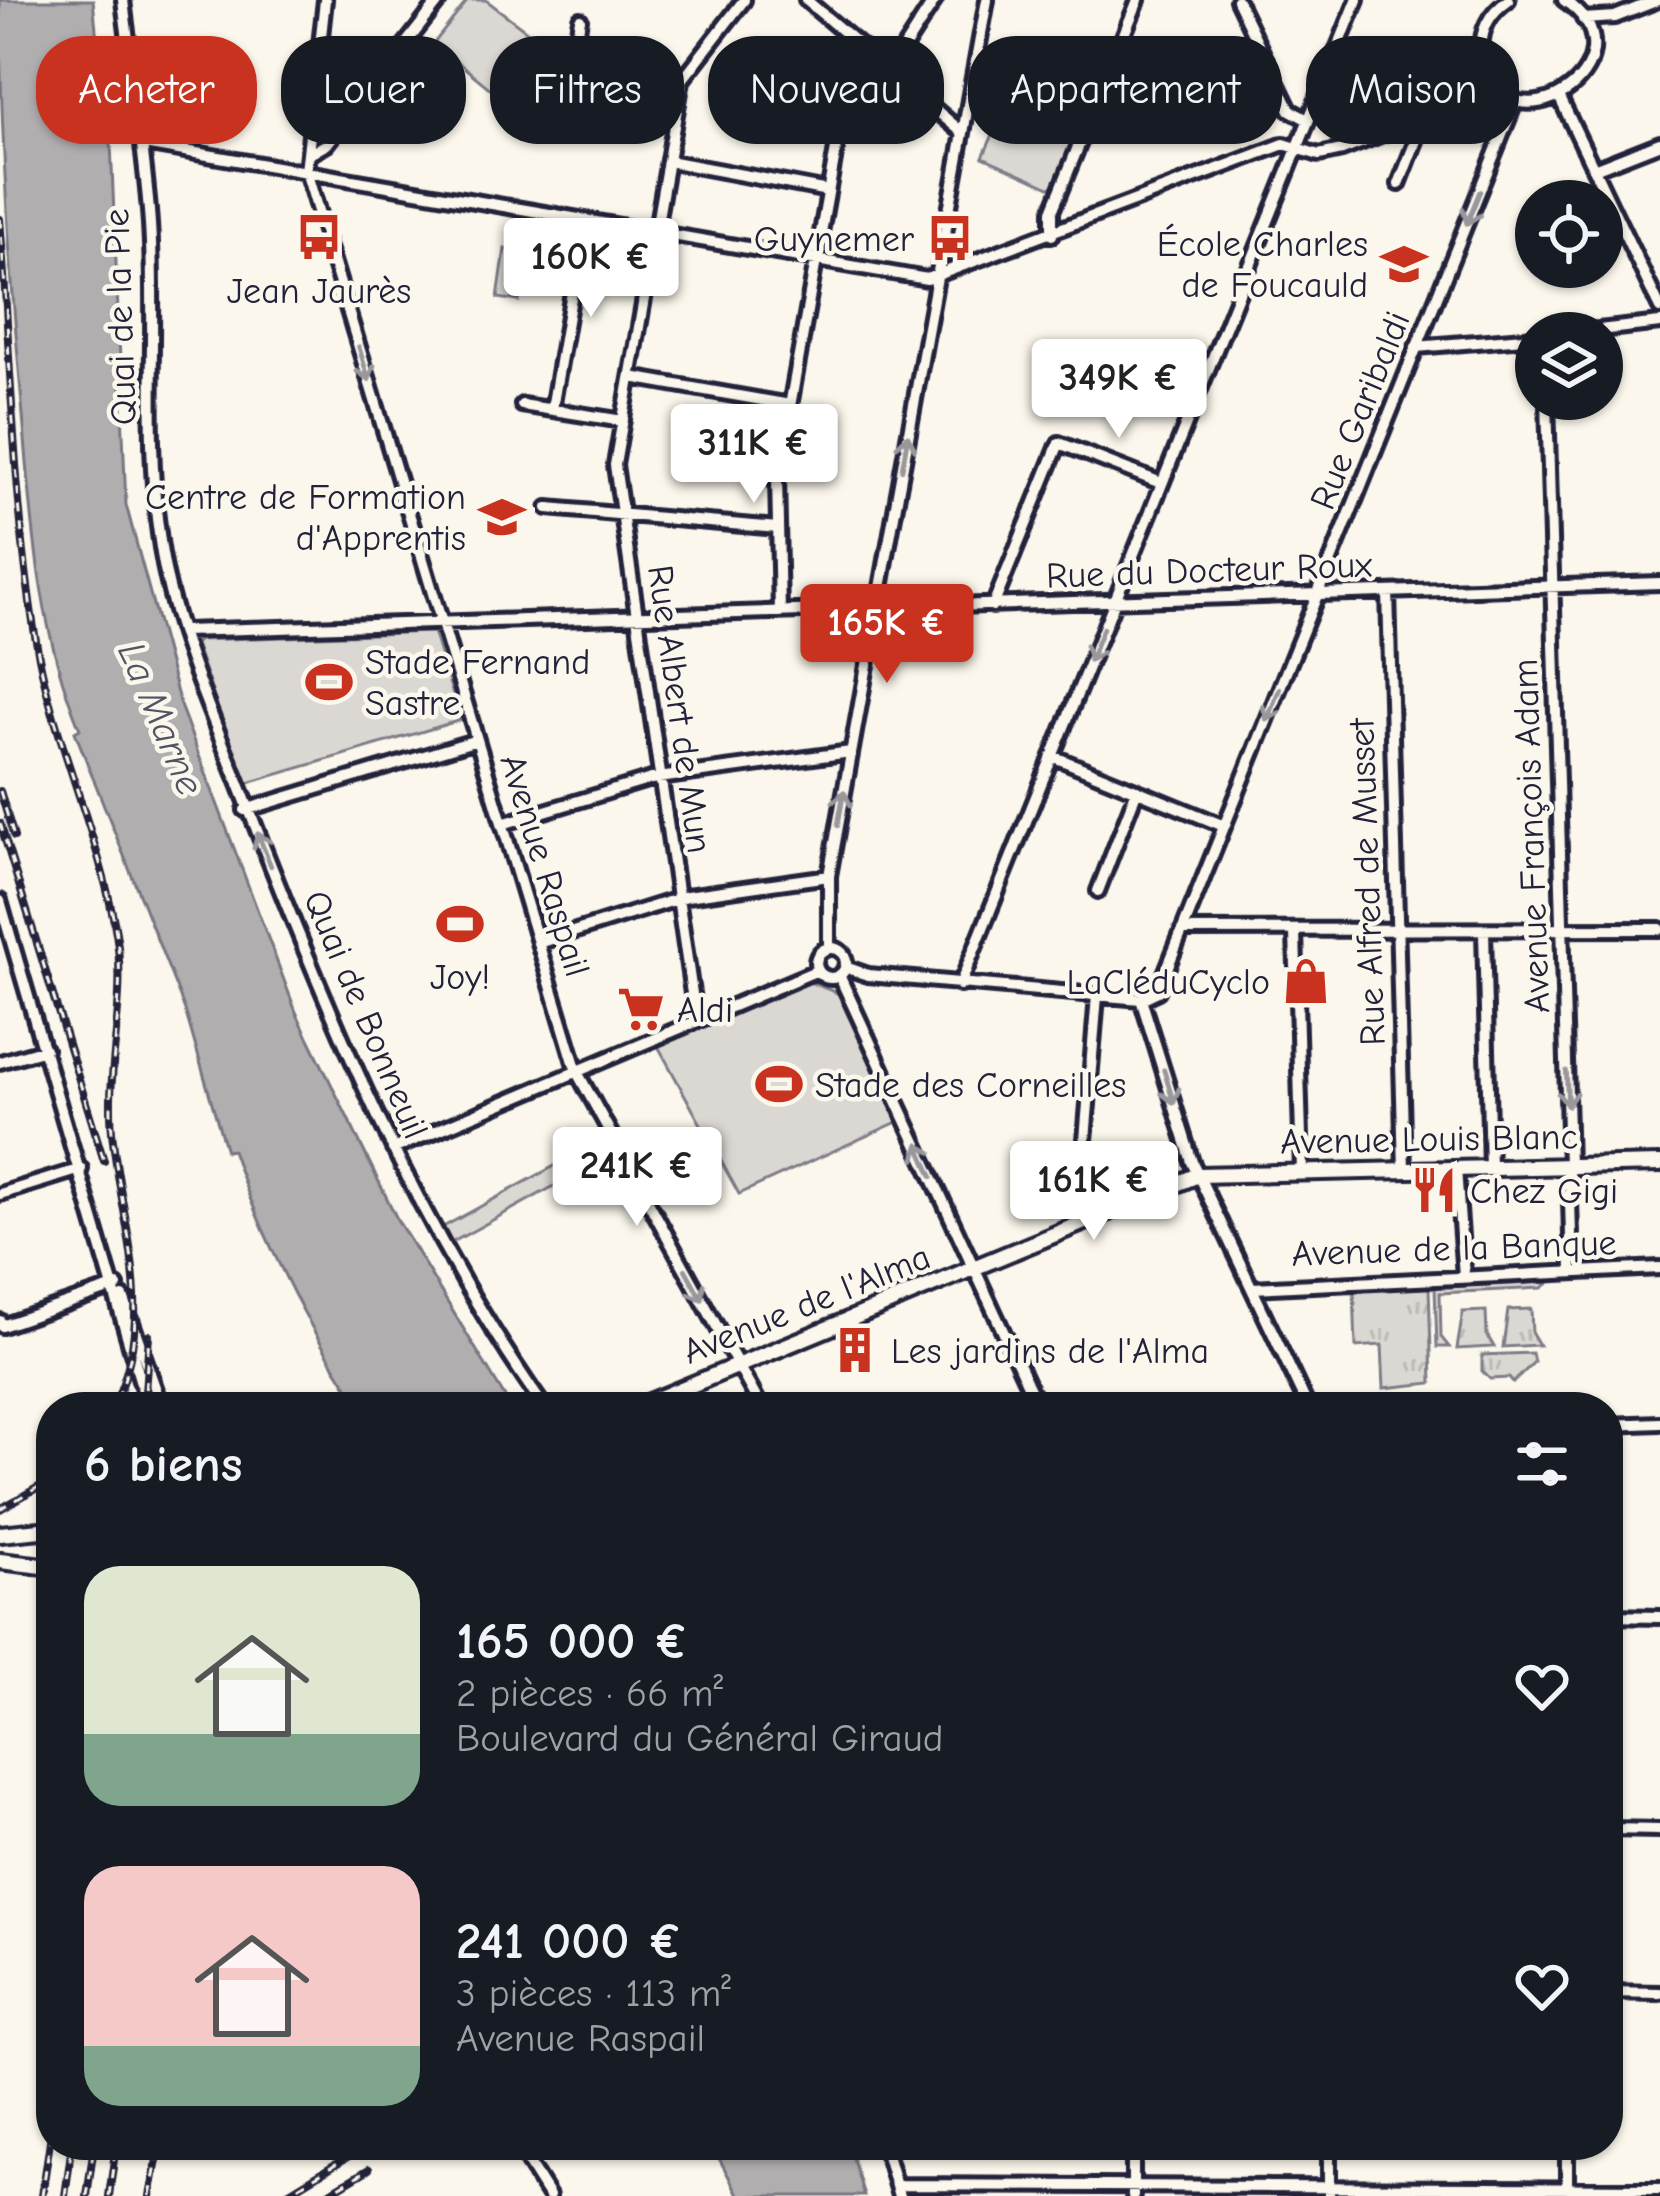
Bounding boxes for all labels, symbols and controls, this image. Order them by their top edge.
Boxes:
chip: Acheter [36,36,257,144]
chip: Louer [281,36,466,144]
chip: Filtres [490,36,684,144]
chip: Nouveau [708,36,944,144]
chip: Appartement [968,36,1282,144]
chip: Maison [1306,36,1519,144]
map controls [1515,180,1623,420]
button: locate [1515,180,1623,288]
one-way arrow [1461,189,1482,226]
street label: Quai de la Pie [96,208,145,426]
bus stop icon: Jean Jaurès [294,212,344,262]
bus stop icon: Guynemer [925,213,975,263]
pin: 160K € [493,218,689,320]
place label: Guynemer [754,219,915,260]
place label: École Charles de Foucauld [1157,223,1368,306]
text: 160K € [531,234,651,279]
school or university icon: École Charles de Foucauld [1379,239,1429,289]
place label: Jean Jaurès [227,271,411,312]
street label: Rue Garibaldi [1302,306,1419,515]
button: layers [1515,312,1623,420]
pin: 349K € [1021,339,1217,441]
one-way arrow [354,344,376,382]
text: 349K € [1059,355,1179,400]
pin: 311K € [656,404,852,506]
text: 311K € [698,420,810,465]
one-way arrow [895,433,918,472]
place label: Centre de Formation d'Apprentis [145,477,466,559]
school or university icon: Centre de Formation d'Apprentis [477,492,527,542]
street label: Rue du Docteur Roux [1045,544,1374,597]
street label: Rue Albert de Mun [639,563,720,856]
pin: 165K € [789,584,985,686]
text: 165K € [827,600,947,645]
one-way arrow [1084,626,1105,663]
water label: La Marne [108,635,213,802]
place label: Stade Fernand Sastre [365,642,590,724]
sports icon: Stade Fernand Sastre [304,657,354,707]
street label: Avenue François Adam [1505,658,1558,1014]
one-way arrow [1260,686,1282,723]
street label: Rue Alfred de Musset [1341,716,1394,1046]
street label: Avenue Raspail [491,749,598,981]
one-way arrow [831,790,853,829]
one-way arrow [252,831,273,868]
street label: Quai de Bonneuil [295,884,436,1145]
sports icon: Joy! [435,899,485,949]
shop icon: LaCléduCyclo [1281,956,1331,1006]
place label: Joy! [430,957,490,998]
place label: LaCléduCyclo [1067,962,1270,1003]
supermarket icon: Aldi [616,984,666,1034]
place label: Aldi [677,990,733,1031]
sports icon: Stade des Corneilles [754,1059,804,1109]
place label: Stade des Corneilles [815,1065,1126,1106]
one-way arrow [1159,1067,1181,1105]
one-way arrow [1556,1069,1579,1108]
street label: Avenue Louis Blanc [1280,1116,1578,1163]
pin: 241K € [539,1127,735,1229]
pin: 161K € [996,1141,1192,1243]
text: 241K € [580,1143,694,1188]
one-way arrow [912,1143,934,1179]
text: 161K € [1037,1157,1151,1202]
restaurant icon: Chez Gigi [1409,1165,1459,1215]
place label: Chez Gigi [1470,1171,1618,1212]
street label: Avenue de la Banque [1291,1222,1617,1275]
street label: Avenue de l'Alma [677,1236,936,1373]
one-way arrow [683,1266,706,1301]
building icon: Les jardins de l'Alma [830,1325,880,1375]
place label: Les jardins de l'Alma [891,1331,1209,1372]
icon: filters [1509,1431,1575,1497]
text: 6 biens [84,1435,242,1494]
text: 165 000 € [456,1612,689,1671]
icon: home [180,1614,324,1758]
icon: heart [1509,1653,1575,1719]
text: 2 pièces · 66 m² [456,1671,723,1716]
text: Boulevard du Général Giraud [456,1716,943,1761]
text: 241 000 € [456,1912,683,1971]
icon: home [180,1914,324,2058]
icon: heart [1509,1953,1575,2019]
text: 3 pièces · 113 m² [456,1971,731,2016]
text: Avenue Raspail [456,2016,705,2061]

